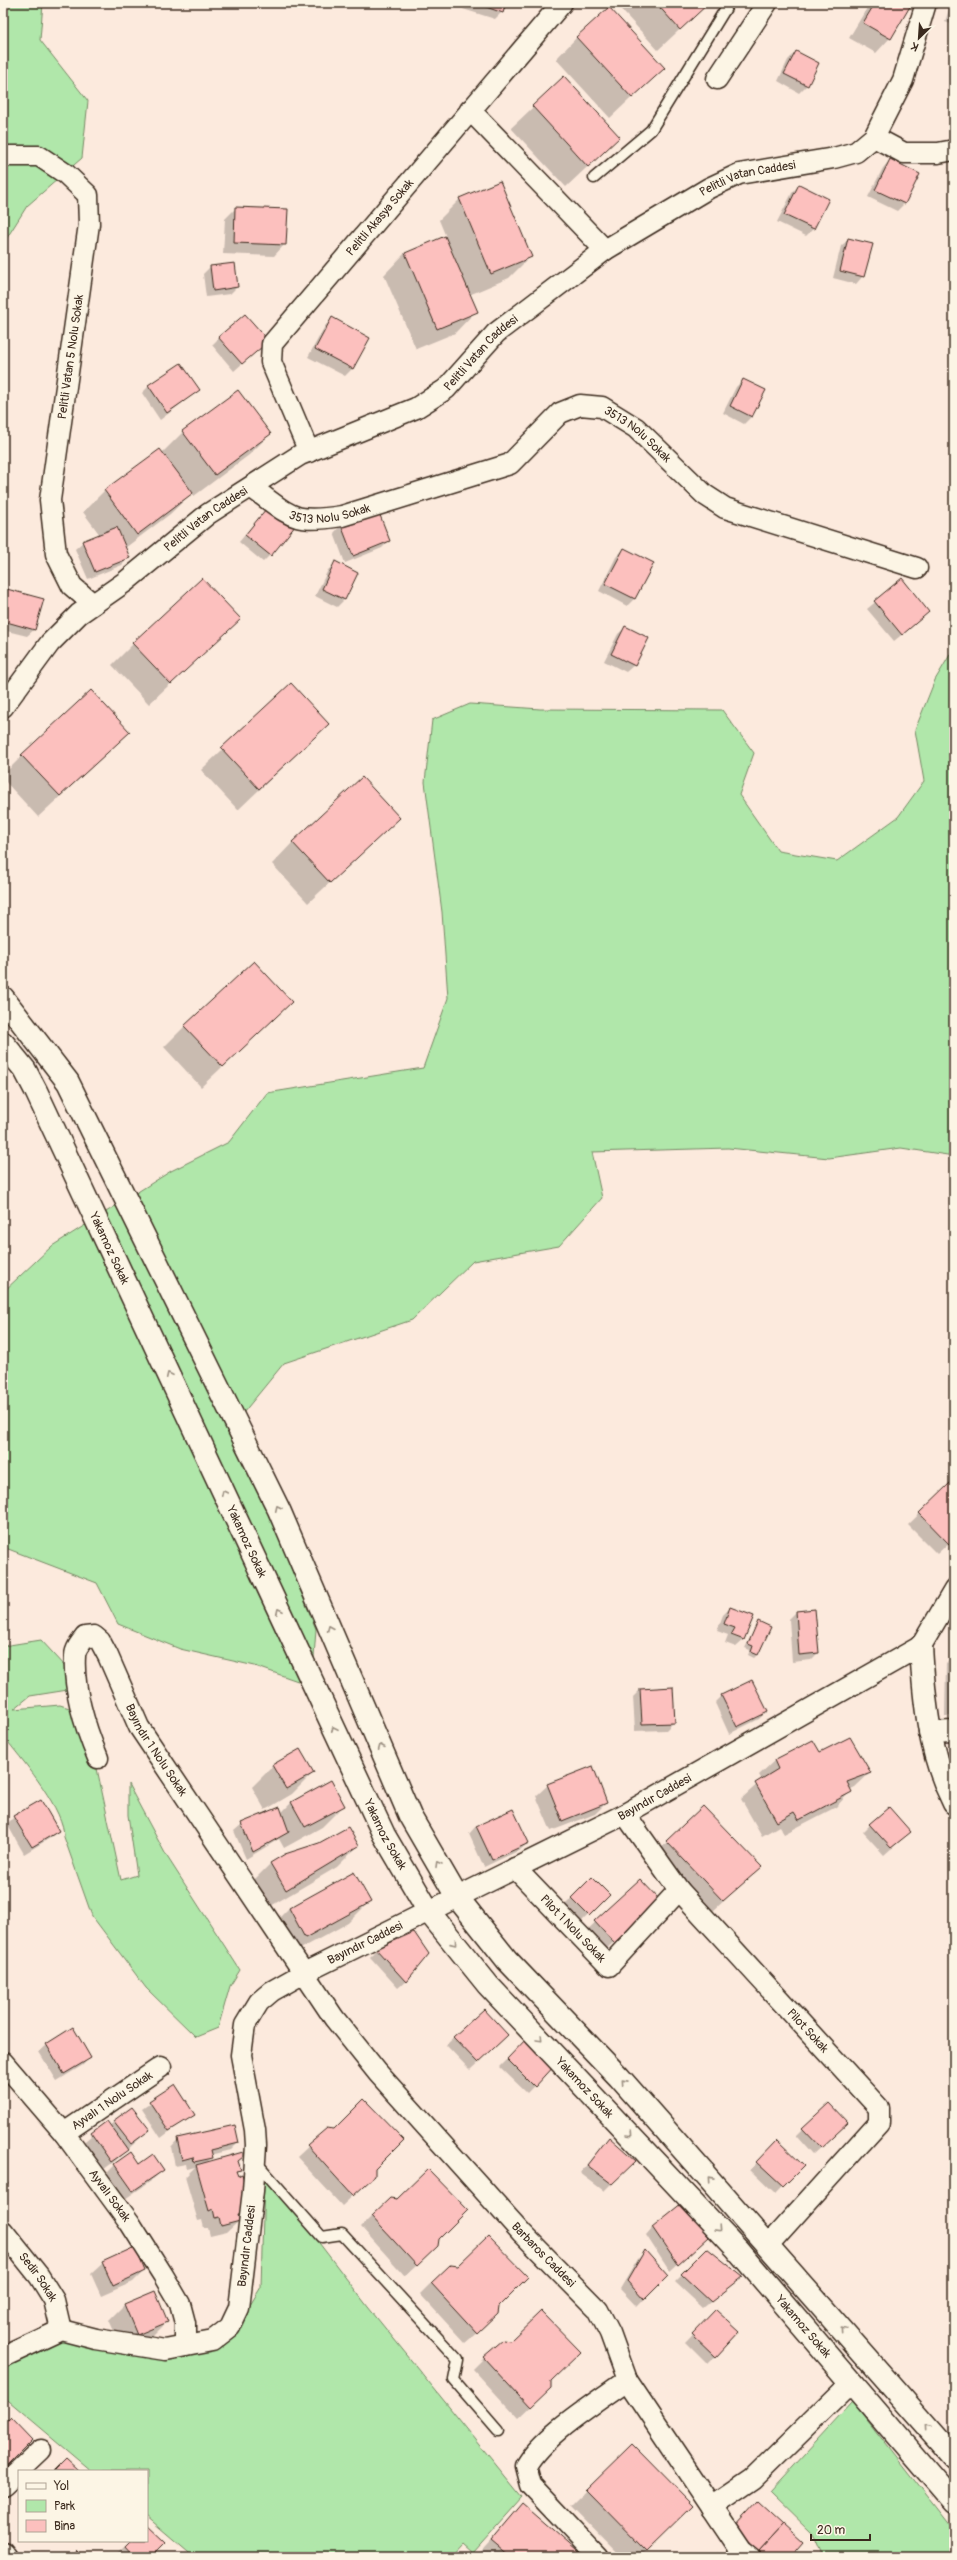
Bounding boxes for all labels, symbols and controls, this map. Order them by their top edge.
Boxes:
north arrow [899,18,939,58]
text: K [909,39,921,54]
street label: Pelitli Vatan Caddesi [697,157,797,200]
street label: Pelitli Akasya Sokak [343,176,417,259]
street label: Pelitli Vatan 5 Nolu Sokak [55,294,87,420]
street label: Pelitli Vatan Caddesi [441,312,521,394]
street label: 3513 Nolu Sokak [601,403,674,466]
street label: Pelitli Vatan Caddesi [161,483,250,555]
street label: 3513 Nolu Sokak [287,500,372,527]
street label: Yakamoz Sokak [86,1209,133,1287]
one-way arrow [166,1372,174,1380]
one-way arrow [221,1490,229,1497]
street label: Yakamoz Sokak [223,1502,270,1580]
one-way arrow [275,1505,283,1512]
one-way arrow [276,1607,284,1615]
one-way arrow [326,1624,334,1631]
street label: Bayındır 1 Nolu Sokak [122,1701,191,1799]
one-way arrow [331,1725,339,1733]
one-way arrow [377,1744,385,1751]
street label: Bayındır Caddesi [615,1771,694,1824]
street label: Yakamoz Sokak [360,1796,410,1872]
one-way arrow [435,1861,442,1868]
street label: Pilot 1 Nolu Sokak [537,1892,609,1966]
street label: Bayındır Caddesi [325,1918,405,1968]
one-way arrow [449,1938,456,1945]
street label: Pilot Sokak [784,2005,832,2056]
one-way arrow [535,2034,543,2042]
street label: Yakamoz Sokak [552,2053,617,2121]
street label: Ayvalı 1 Nolu Sokak [69,2068,155,2133]
one-way arrow [622,2079,629,2087]
one-way arrow [625,2129,633,2137]
street label: Ayvalı Sokak [86,2166,134,2225]
one-way arrow [708,2177,715,2184]
street label: Bayındır Caddesi [234,2205,259,2288]
street label: Barbaros Caddesi [508,2219,579,2290]
one-way arrow [714,2224,721,2232]
street label: Sedir Sokak [16,2249,61,2304]
street label: Yakamoz Sokak [772,2291,835,2361]
one-way arrow [841,2326,848,2333]
one-way arrow [926,2424,933,2432]
legend [18,2470,148,2542]
text: Yol [53,2479,69,2494]
text: Park [54,2499,75,2514]
scale bar [811,2516,870,2542]
text: Bina [54,2519,76,2534]
text: 20 m [817,2523,846,2538]

